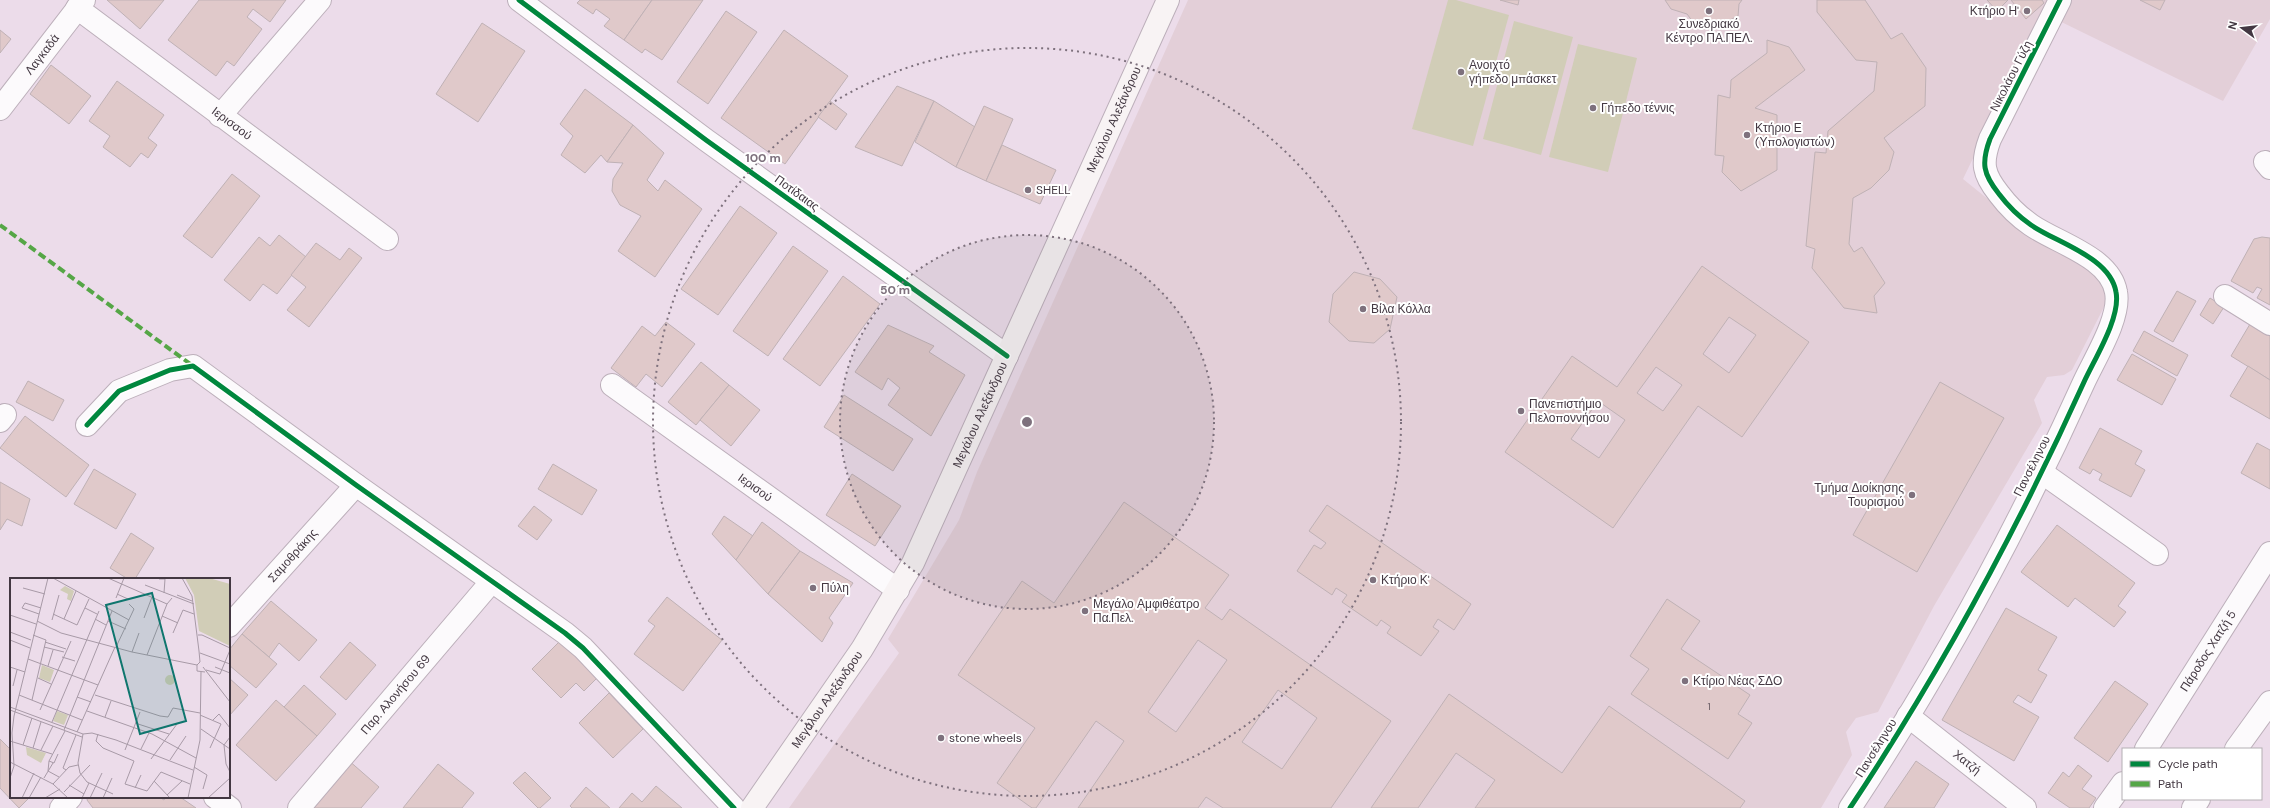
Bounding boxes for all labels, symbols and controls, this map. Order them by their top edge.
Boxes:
place label: Κτήριο Η' [1970,3,2019,19]
marker: Συνεδριακό Κέντρο ΠΑ.ΠΕΛ. [1704,6,1714,16]
marker: Κτήριο Η' [2022,6,2032,16]
north arrow [2222,8,2262,48]
place label: Συνεδριακό Κέντρο ΠΑ.ΠΕΛ. [1666,16,1752,46]
text: N [2225,20,2240,31]
street label: Λαγκαδά [21,31,63,78]
street label: Νικολάου Γύζη [1986,38,2036,114]
place label: Ανοιχτό γήπεδο μπάσκετ [1469,57,1557,87]
street label: Μεγάλου Αλεξάνδρου [1083,64,1145,175]
marker: Ανοιχτό γήπεδο μπάσκετ [1456,67,1466,77]
place label: Γήπεδο τέννις [1601,100,1675,116]
street label: Ιερισσού [208,103,255,144]
marker: Γήπεδο τέννις [1588,103,1598,113]
place label: Κτήριο Ε (Υπολογιστών) [1755,120,1835,150]
marker: Κτήριο Ε (Υπολογιστών) [1742,130,1752,140]
text: 100 m [745,150,781,166]
street label: Ποτίδαιας [771,171,823,215]
place label: SHELL [1036,182,1071,198]
marker: SHELL [1023,185,1033,195]
text: 50 m [880,282,910,298]
place label: Βίλα Κόλλα [1371,301,1431,317]
marker: Βίλα Κόλλα [1358,304,1368,314]
street label: Μεγάλου Αλεξάνδρου [949,359,1011,470]
place label: Πανεπιστήμιο Πελοποννήσου [1529,396,1609,426]
marker: Πανεπιστήμιο Πελοποννήσου [1516,406,1526,416]
centre of rings [1020,415,1034,429]
street label: Πανσέληνου [2010,433,2054,499]
street label: Ιερισού [735,470,776,505]
place label: Τμήμα Διοίκησης Τουρισμού [1814,480,1904,510]
marker: Τμήμα Διοίκησης Τουρισμού [1907,490,1917,500]
street label: Σαμοθράκης [264,525,321,586]
place label: Κτήριο Κ' [1381,572,1430,588]
marker: Κτήριο Κ' [1368,575,1378,585]
inset map [10,578,230,798]
place label: Πύλη [821,580,849,596]
marker: Πύλη [808,583,818,593]
place label: Μεγάλο Αμφιθέατρο Πα.Πελ. [1093,596,1200,626]
marker: Μεγάλο Αμφιθέατρο Πα.Πελ. [1080,606,1090,616]
street label: Πάροδος Χατζή 5 [2176,607,2240,695]
street label: Μεγάλου Αλεξάνδρου [788,648,866,751]
street label: Παρ. Αλονήσου 69 [357,651,434,738]
place label: Κτίριο Νέας ΣΔΟ [1693,673,1782,689]
marker: Κτίριο Νέας ΣΔΟ [1680,676,1690,686]
house number: 1 [1707,700,1711,713]
street label: Πανσέληνου [1852,716,1900,780]
place label: stone wheels [949,730,1022,746]
marker: stone wheels [936,733,946,743]
street label: Χατζή [1950,746,1984,778]
legend [2122,748,2262,800]
text: Cycle path [2158,756,2218,772]
text: Path [2158,776,2183,792]

